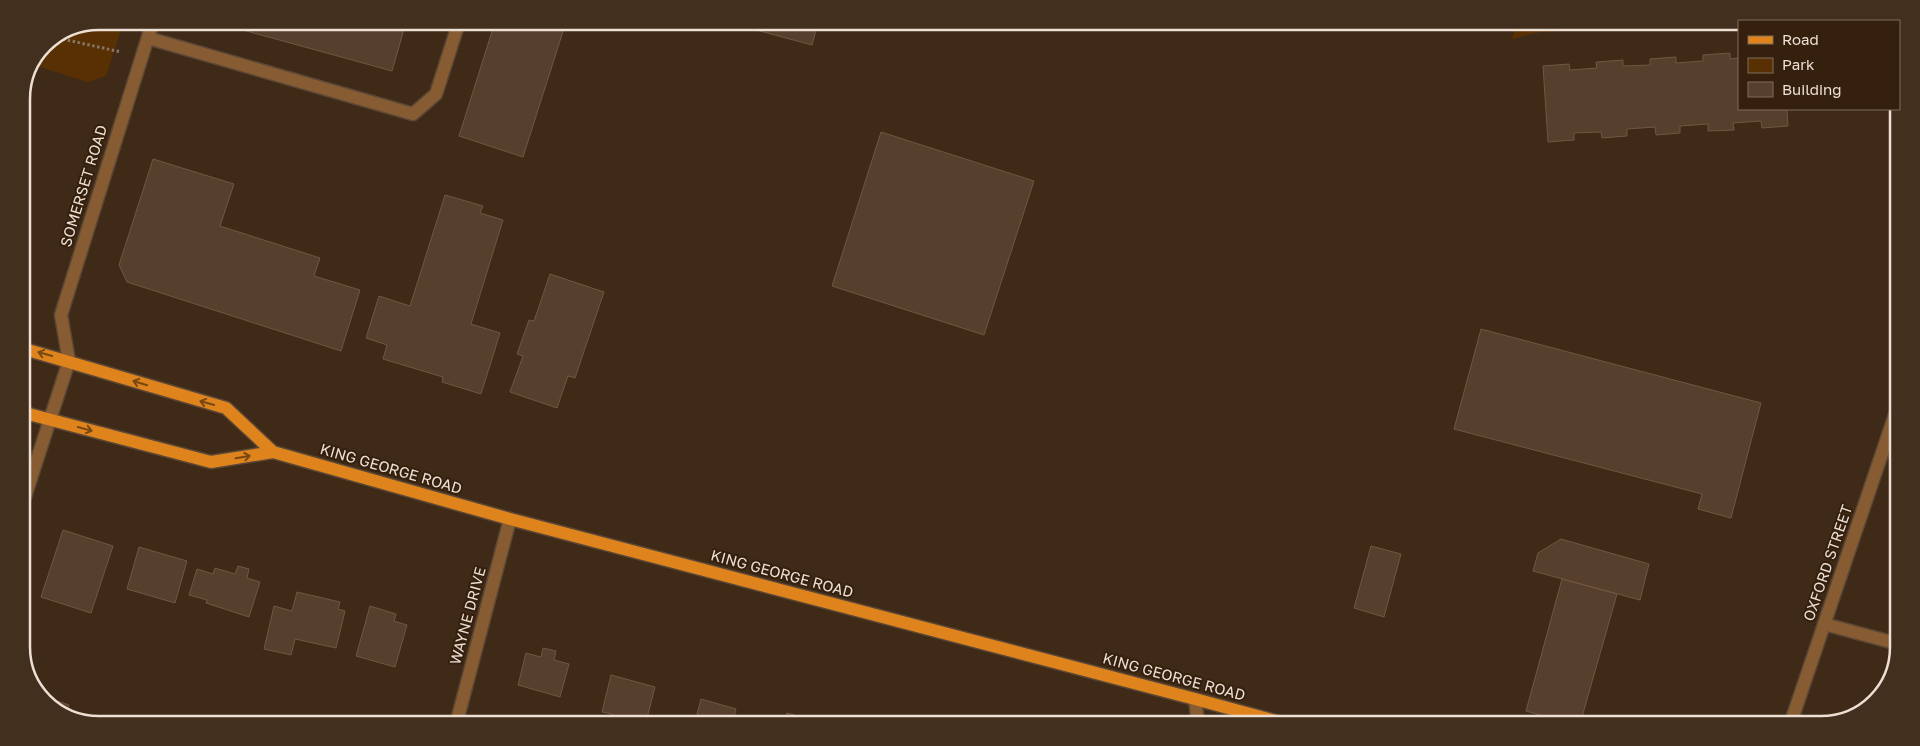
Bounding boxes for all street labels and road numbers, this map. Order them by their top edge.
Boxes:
street label: SOMERSET ROAD [56,123,110,249]
street label: KING GEORGE ROAD [318,439,464,497]
street label: OXFORD STREET [1799,502,1855,623]
street label: KING GEORGE ROAD [709,545,855,601]
street label: WAYNE DRIVE [445,565,489,667]
street label: KING GEORGE ROAD [1101,648,1247,704]

